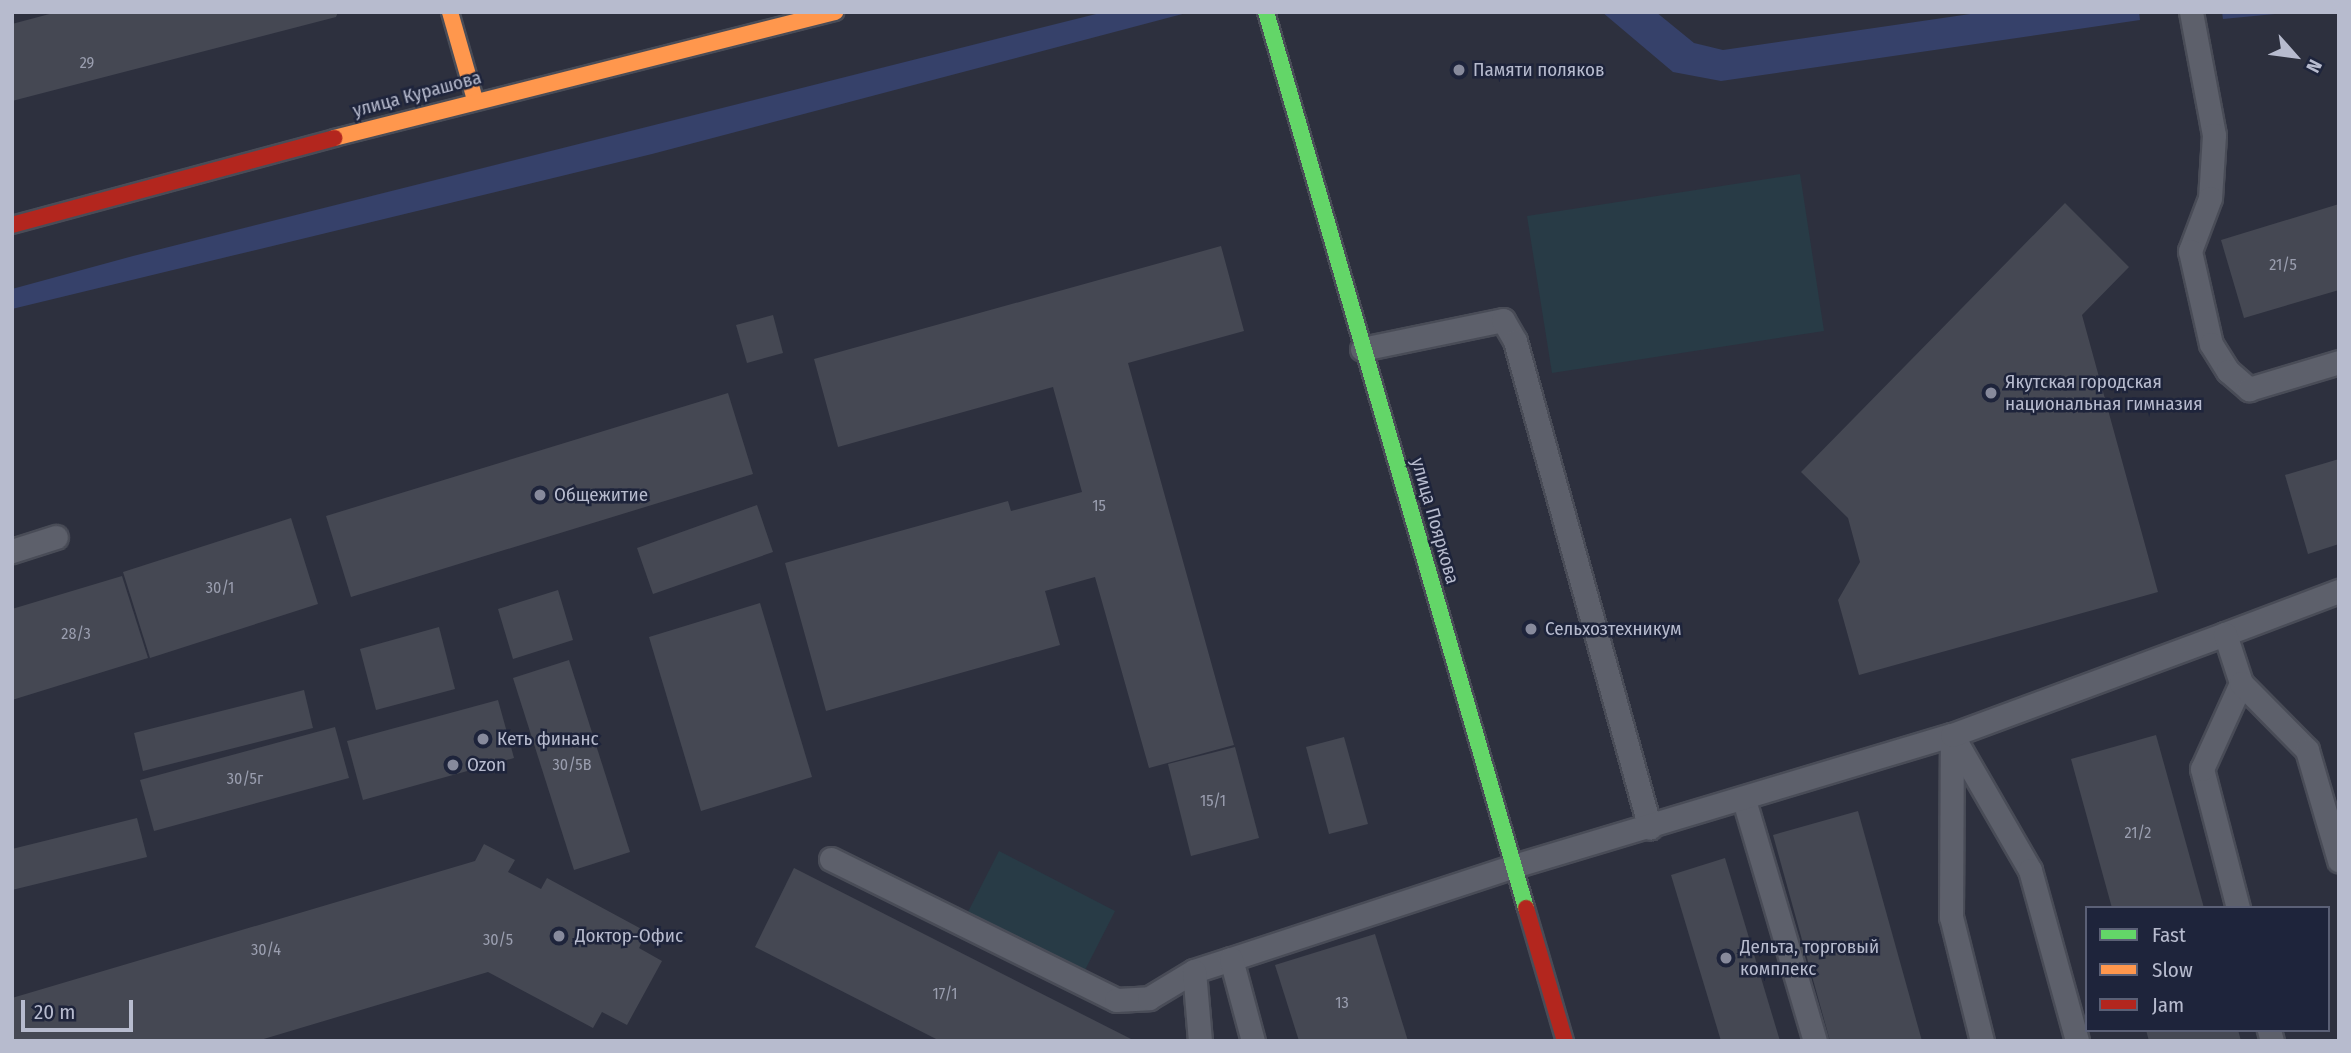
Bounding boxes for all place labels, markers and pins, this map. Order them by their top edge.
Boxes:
place label: Памяти поляков [1473,59,1604,81]
marker: Памяти поляков [1451,62,1467,78]
place label: Якутская городская национальная гимназия [2005,371,2203,415]
marker: Якутская городская национальная гимназия [1983,385,1999,401]
place label: Общежитие [554,484,648,506]
marker: Общежитие [532,487,548,503]
place label: Сельхозтехникум [1545,618,1682,640]
marker: Сельхозтехникум [1523,621,1539,637]
place label: Кеть финанс [497,728,599,750]
marker: Кеть финанс [475,731,491,747]
place label: Ozon [467,754,506,776]
marker: Ozon [445,757,461,773]
place label: Доктор-Офис [575,925,683,947]
marker: Доктор-Офис [549,926,569,946]
place label: Дельта, торговый комплекс [1740,936,1879,980]
marker: Дельта, торговый комплекс [1718,950,1734,966]

